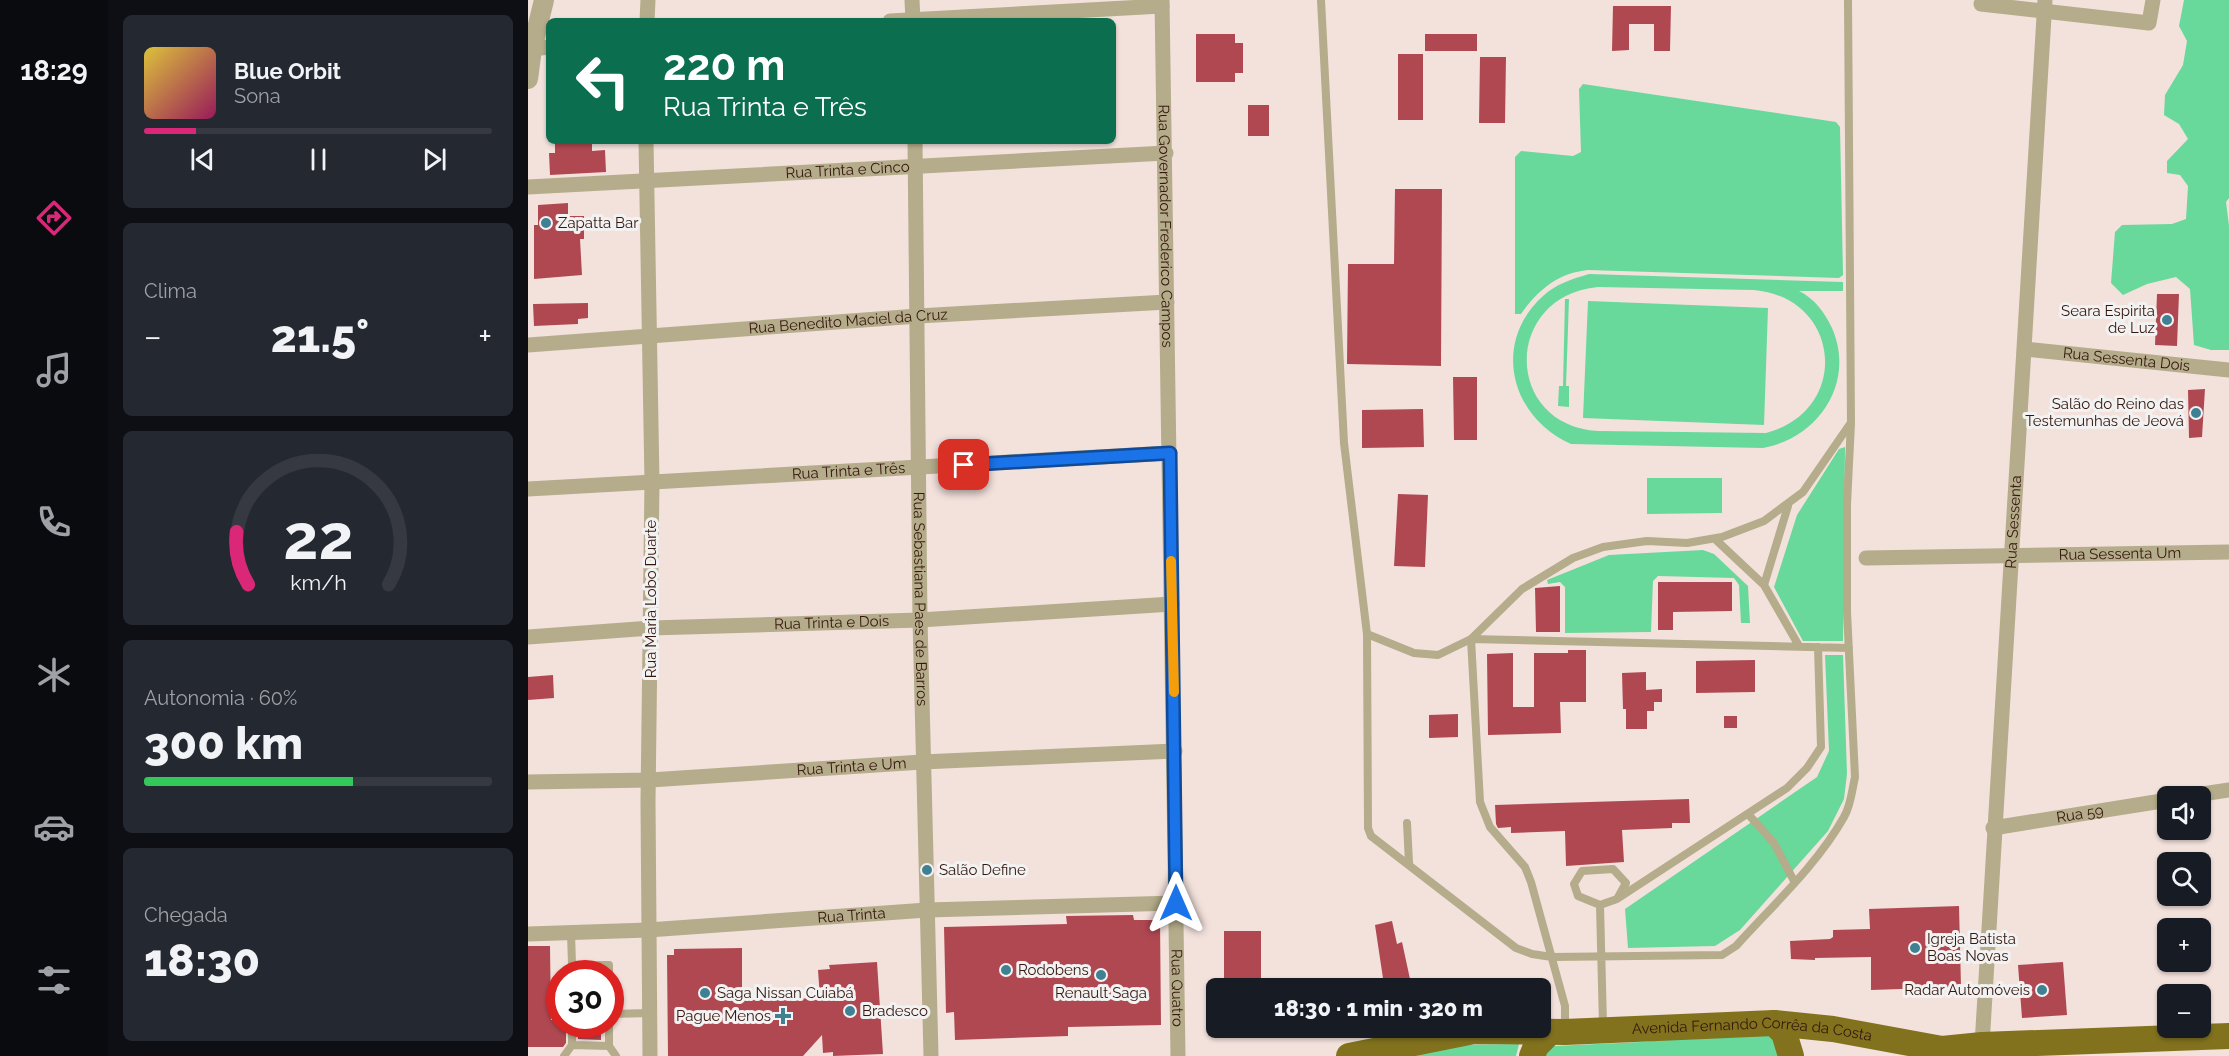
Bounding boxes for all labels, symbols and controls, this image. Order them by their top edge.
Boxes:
text: 220 m [663,41,785,90]
icon: left [564,42,642,120]
text: 18:29 [20,55,88,86]
text: Blue Orbit [234,58,341,84]
text: Sona [234,84,281,108]
text: Rua Trinta e Três [663,91,867,122]
street label: Rua Governador Frederico Campos [1155,104,1176,348]
icon: previous [186,143,219,176]
icon: pause [302,143,335,176]
icon: next [418,143,451,176]
street label: Rua Trinta e Cinco [785,158,910,182]
icon: directions [33,197,75,239]
place label: Zapatta Bar [558,214,639,232]
marker: Zapatta Bar [539,216,553,230]
text: Clima [144,279,197,303]
place label: Seara Espirita de Luz [2061,302,2155,337]
street label: Rua Benedito Maciel da Cruz [748,305,948,338]
text: 21.5° [271,310,369,363]
marker: Seara Espirita de Luz [2160,313,2174,327]
text: − [144,317,162,356]
text: + [478,317,492,356]
street label: Rua Sessenta Dois [2062,344,2191,375]
icon: music [33,349,75,391]
place label: Salão do Reino das Testemunhas de Jeová [2025,395,2184,430]
marker: Salão do Reino das Testemunhas de Jeová [2189,406,2203,420]
pin [938,439,989,490]
icon: arrive [947,448,980,481]
street label: Rua Trinta e Três [791,459,906,483]
street label: Rua Sessenta [2002,475,2025,569]
street label: Rua Sebastiana Paes de Barros [910,492,931,706]
text: 22 [283,500,353,574]
icon: phone [33,501,75,543]
street label: Rua Maria Lobo Duarte [642,519,660,678]
street label: Rua Sessenta Um [2059,544,2181,564]
text: km/h [290,570,346,595]
street label: Rua Trinta e Dois [774,612,889,633]
icon: climate [33,654,75,696]
text: Autonomia · 60% [144,686,297,710]
text: 300 km [144,717,303,770]
street label: Rua Trinta e Um [796,754,907,779]
map controls [2157,786,2211,1038]
button: sound [2157,786,2211,840]
street label: Rua 59 [2055,801,2105,827]
icon: car [33,806,75,848]
button: search [2157,852,2211,906]
place label: Salão Define [939,861,1026,879]
marker: Salão Define [920,863,934,877]
position arrow [1144,871,1208,935]
text: Chegada [144,903,228,927]
street label: Rua Trinta [817,904,886,927]
button: + [2157,918,2211,972]
place label: Igreja Batista Boas Novas [1927,930,2016,965]
text: 18:30 [144,934,260,987]
marker: Igreja Batista Boas Novas [1908,941,1922,955]
street label: Rua Quatro [1167,949,1187,1027]
icon: filters [33,959,75,1001]
speed limit sign: 30 [546,960,624,1038]
place label: Rodobens [1018,961,1089,979]
marker: Rodobens [999,963,1013,977]
marker: Renault Saga [1094,968,1108,982]
place label: Radar Automóveis [1904,981,2030,999]
marker: Radar Automóveis [2035,983,2049,997]
place label: Saga Nissan Cuiabá [717,984,854,1002]
place label: Renault Saga [1055,984,1147,1002]
button: − [2157,984,2211,1038]
marker: Saga Nissan Cuiabá [698,986,712,1000]
text: 18:30 · 1 min · 320 m [1274,995,1483,1021]
place label: Bradesco [862,1002,928,1020]
marker: Bradesco [843,1004,857,1018]
place label: Pague Menos [676,1007,771,1025]
marker: Pague Menos [776,1009,790,1023]
street label: Avenida Fernando Corrêa da Costa [1631,1014,1874,1045]

